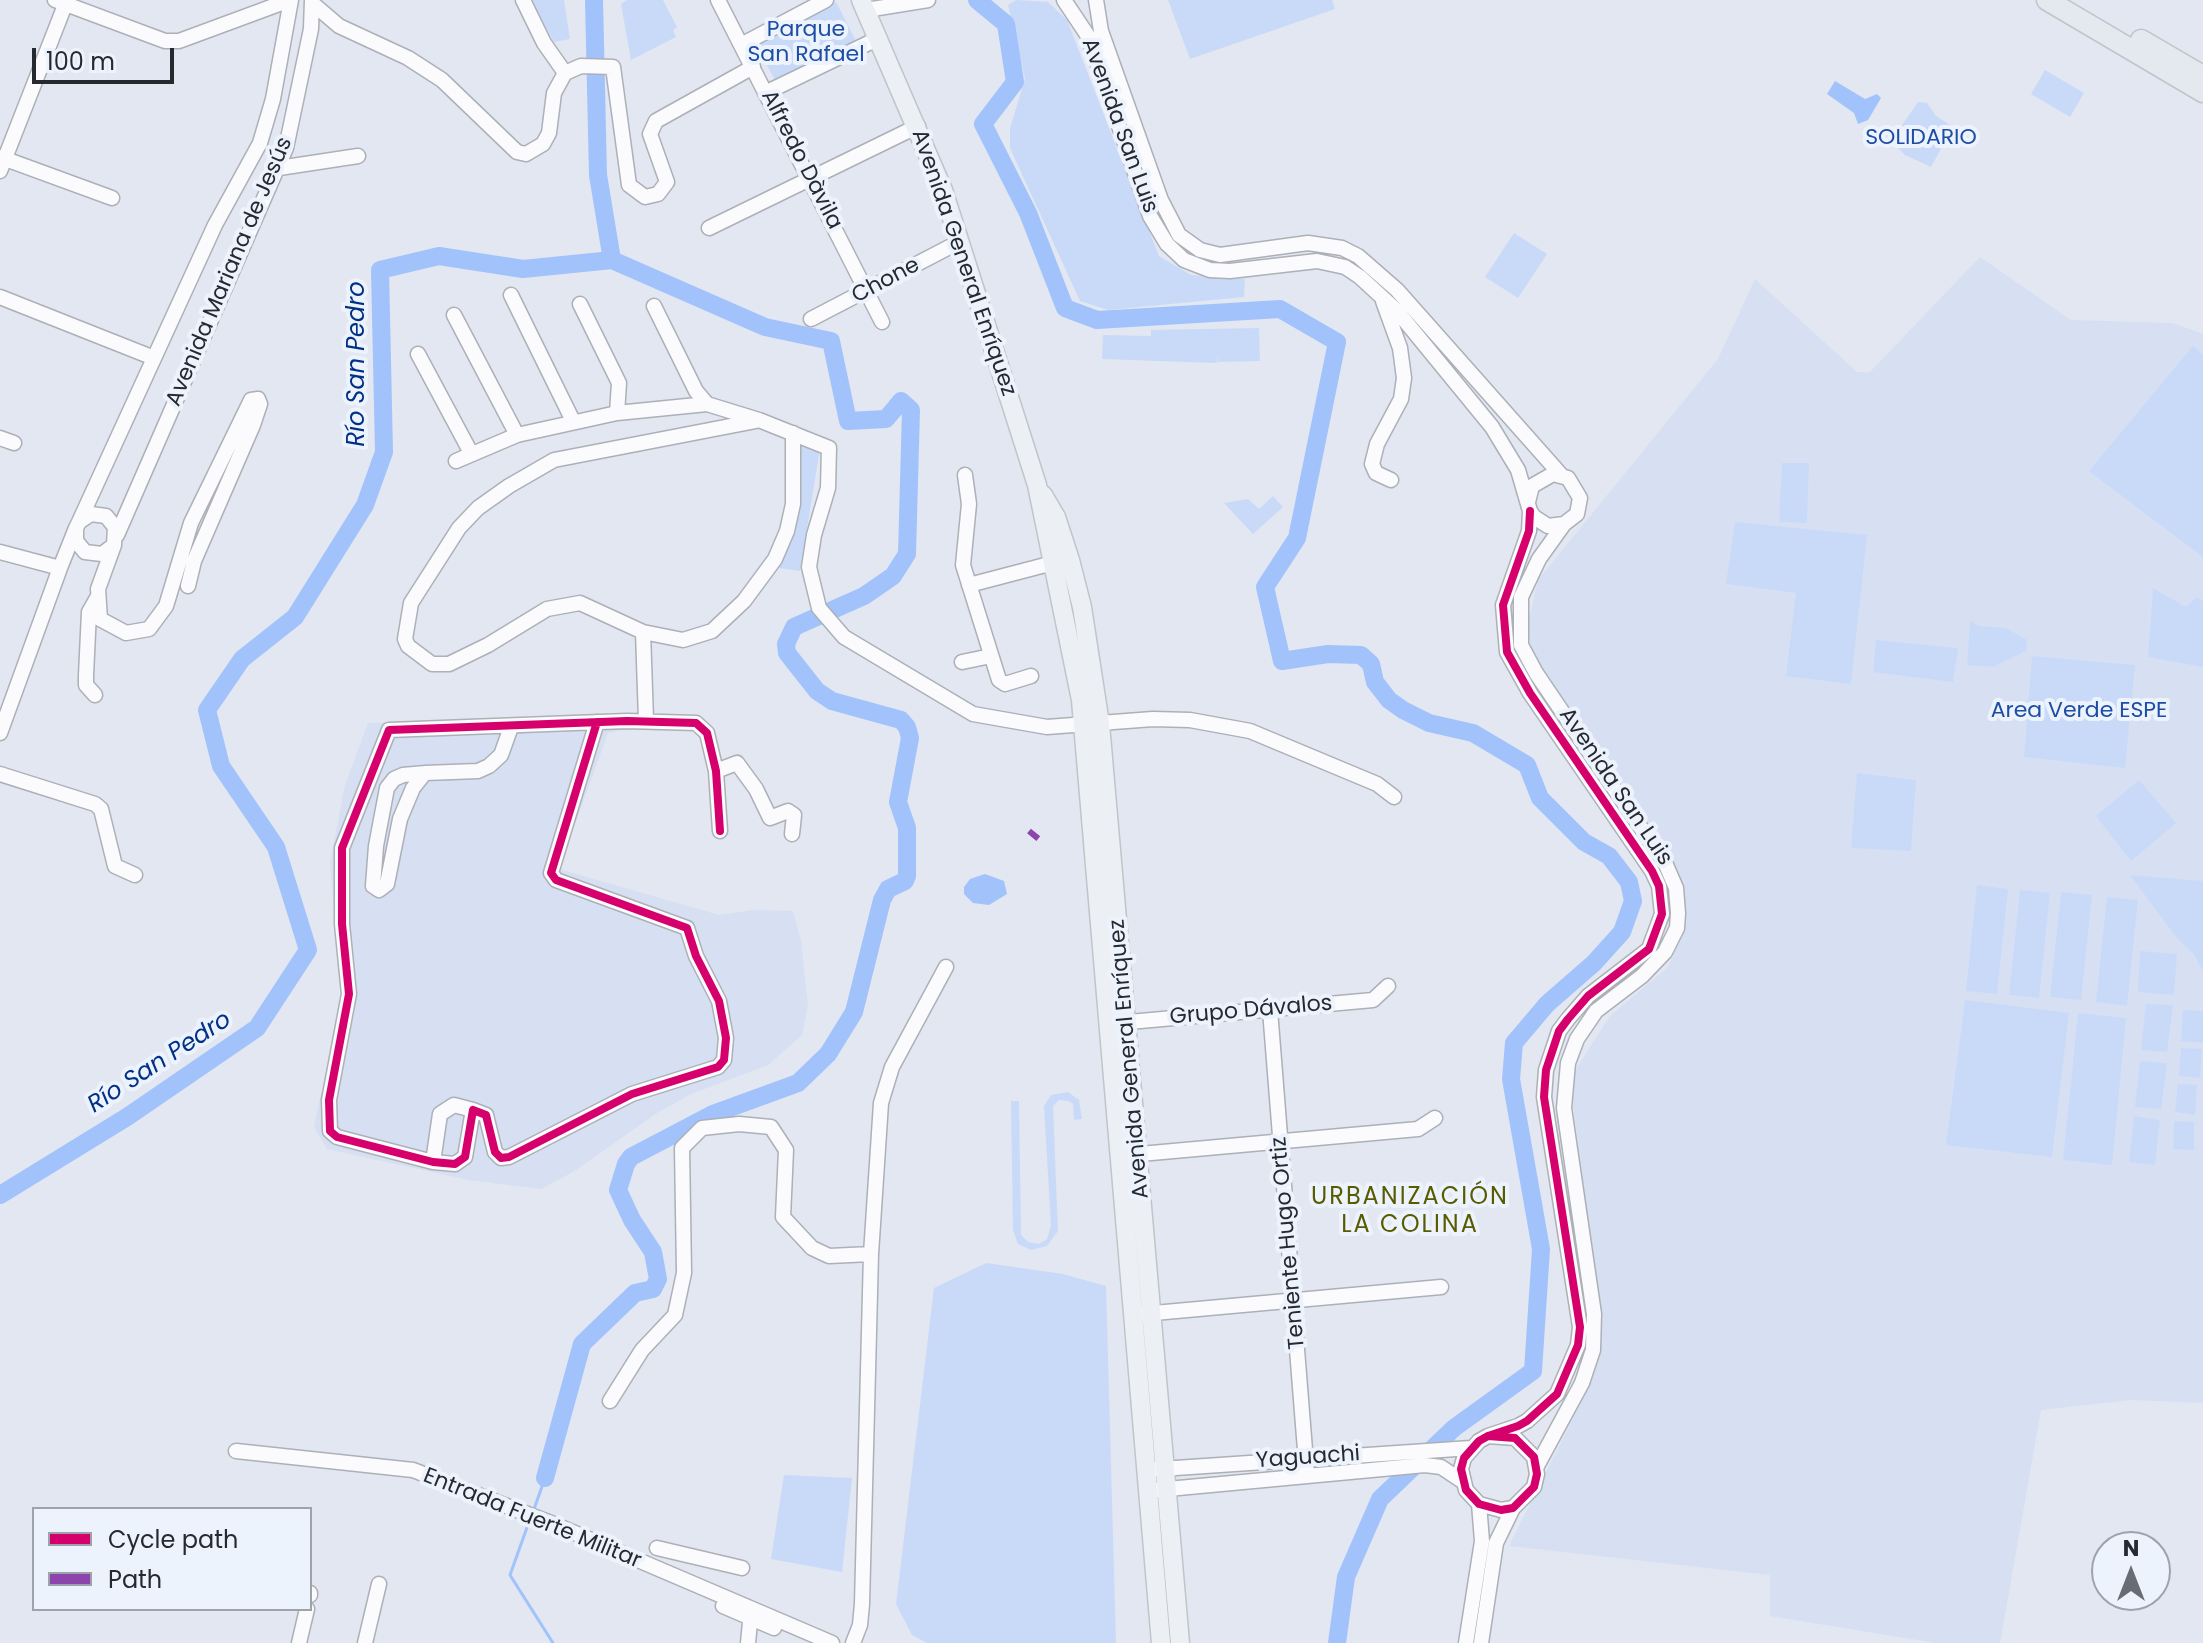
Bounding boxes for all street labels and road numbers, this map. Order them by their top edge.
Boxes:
street label: Avenida San Luis [1075,35,1163,217]
street label: Alfredo Dàvila [755,86,847,234]
street label: Avenida General Enríquez [905,126,1021,400]
street label: Avenida Mariana de Jesús [161,133,299,411]
street label: Chone [848,252,924,310]
street label: Avenida San Luis [1553,703,1677,871]
street label: Avenida General Enríquez [1105,918,1155,1200]
street label: Grupo Dávalos [1169,991,1333,1031]
street label: Teniente Hugo Ortiz [1267,1136,1311,1350]
street label: Yaguachi [1255,1441,1361,1475]
street label: Entrada Fuerte Militar [419,1463,645,1575]

